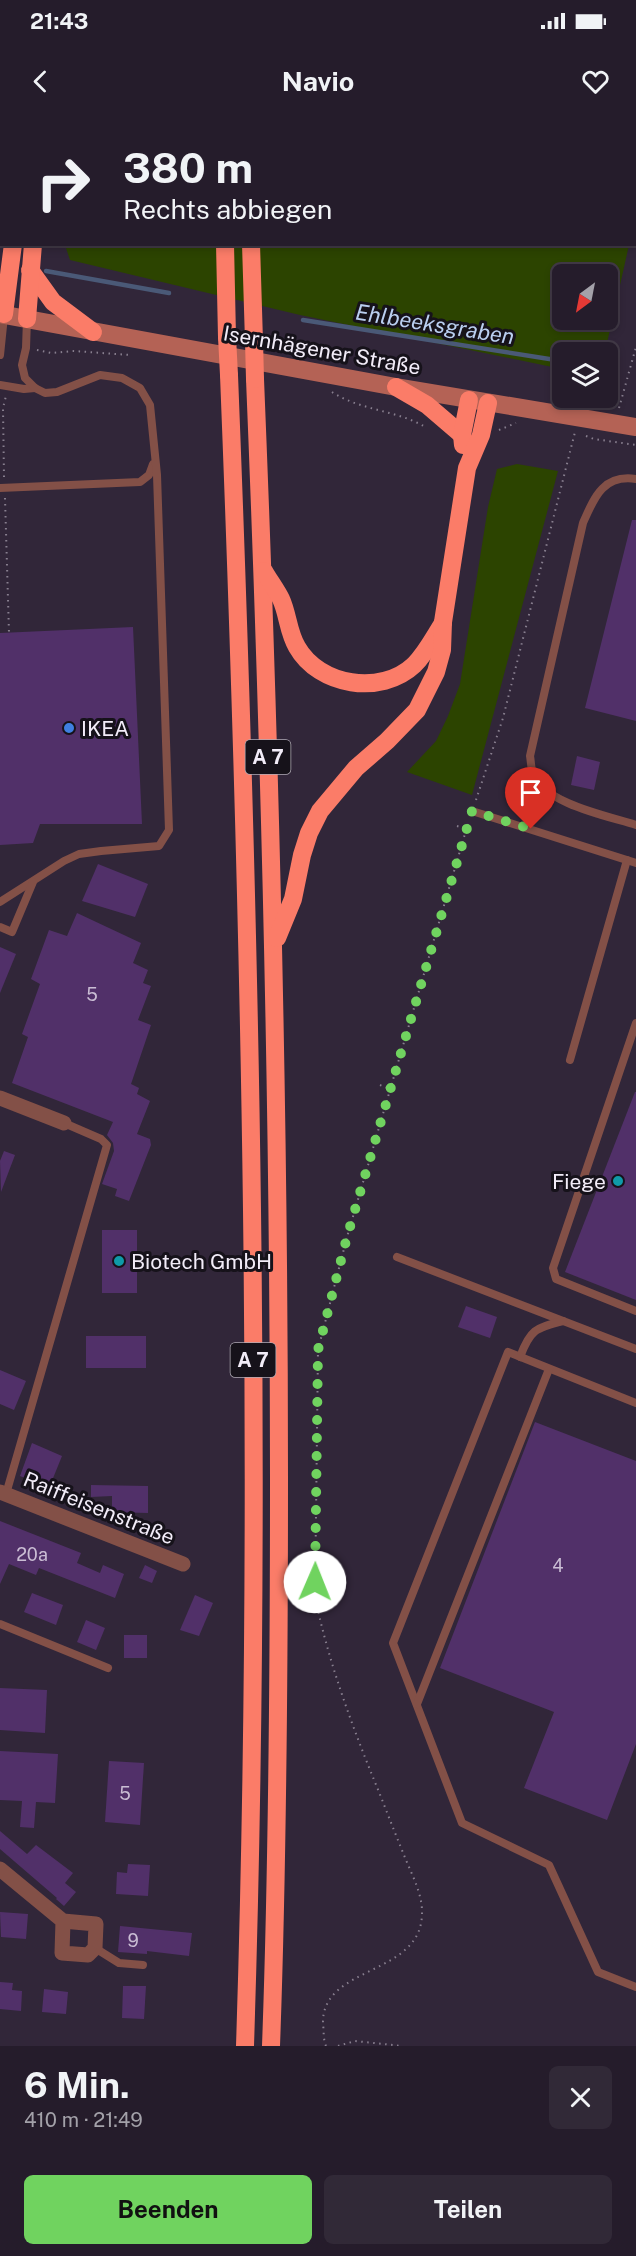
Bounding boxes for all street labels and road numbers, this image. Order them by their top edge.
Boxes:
street label: Isernhägener Straße [221,320,423,380]
road number: A 7 [246,740,290,774]
road number: A 7 [230,1343,276,1377]
street label: Raiffeisenstraße [20,1466,178,1550]

